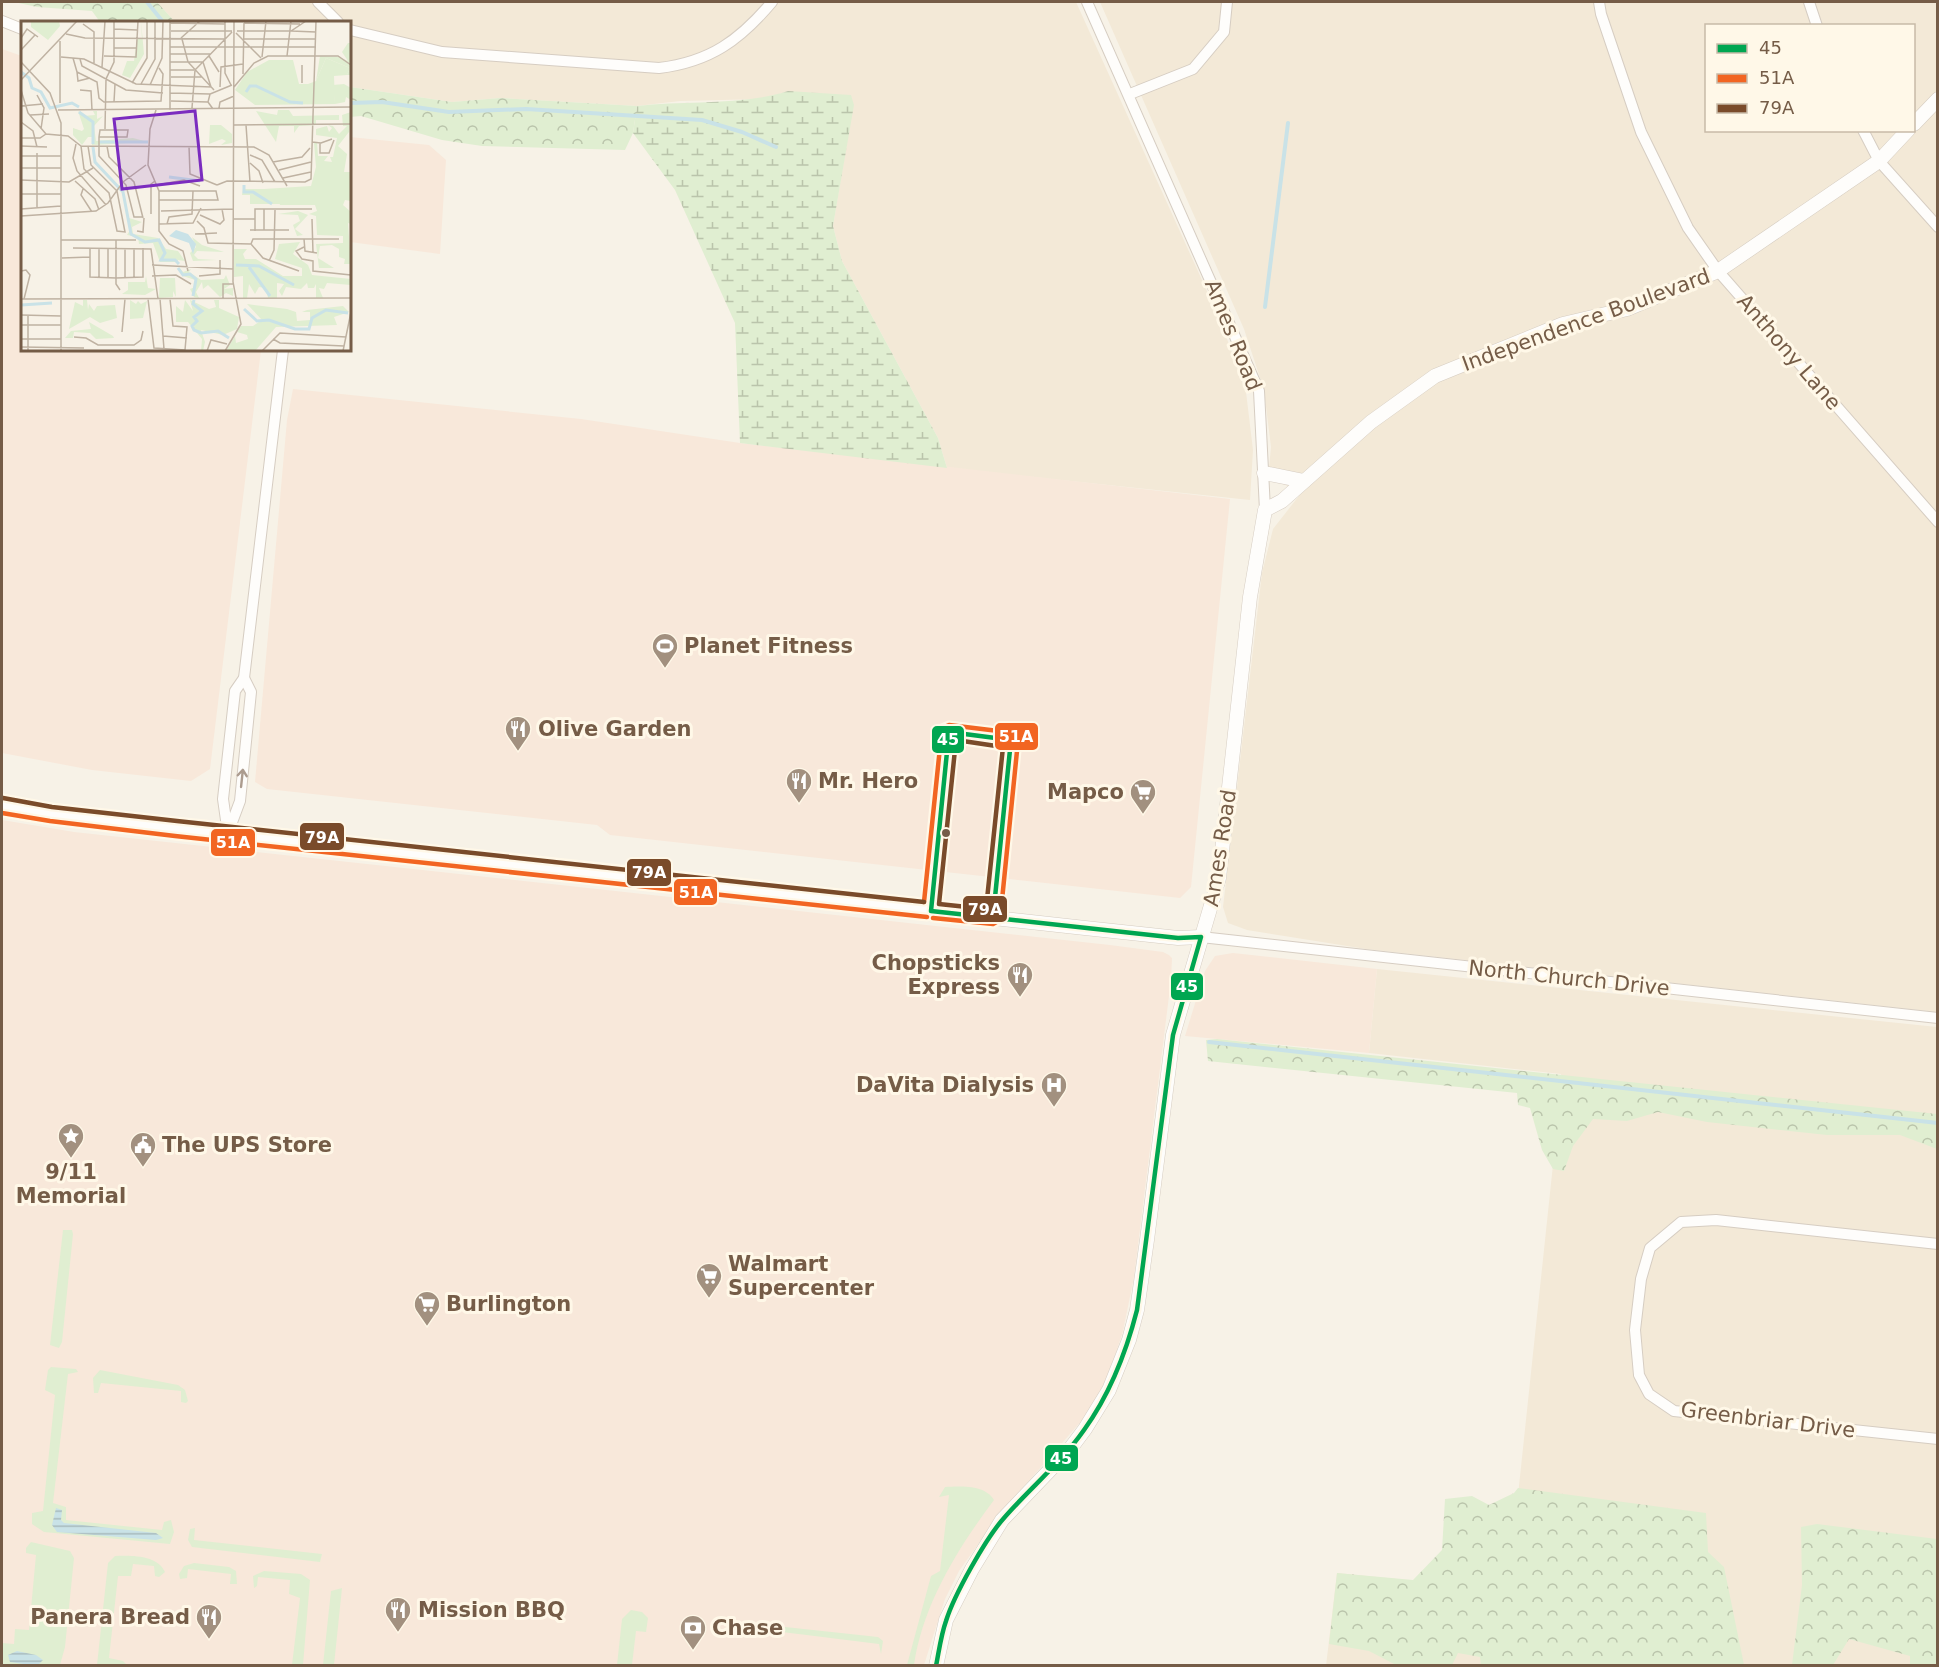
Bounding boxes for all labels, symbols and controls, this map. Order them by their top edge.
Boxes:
inset map [21,21,351,351]
legend [1705,24,1915,132]
text: 45 [1759,37,1782,58]
text: 51A [1759,67,1795,88]
text: 79A [1759,97,1795,118]
street label: Independence Boulevard [1459,264,1713,376]
street label: Ames Road [1200,276,1266,394]
street label: Anthony Lane [1732,289,1846,415]
sports icon: Planet Fitness [650,631,680,669]
place label: Planet Fitness [684,634,853,658]
restaurant icon: Olive Garden [503,714,533,752]
place label: Olive Garden [538,717,691,741]
line badge: 51A [994,722,1039,751]
line badge: 45 [931,725,965,754]
text: 51A [999,727,1034,746]
text: 45 [937,730,959,749]
restaurant icon: Mr. Hero [784,766,814,804]
one-way arrow [237,768,248,788]
place label: Mr. Hero [818,769,918,793]
supermarket icon: Mapco [1128,777,1158,815]
place label: Mapco [1047,780,1124,804]
street label: Ames Road [1199,788,1241,908]
line badge: 79A [299,822,345,851]
unlabelled marker [940,827,952,839]
line badge: 51A [210,828,256,857]
text: 79A [305,828,340,847]
text: 51A [216,833,251,852]
line badge: 79A [626,858,672,887]
text: 79A [632,863,667,882]
line badge: 51A [673,878,718,906]
text: 51A [679,883,714,902]
line badge: 79A [962,895,1008,923]
text: 79A [968,900,1003,919]
place label: Chopsticks Express [872,951,1000,999]
street label: North Church Drive [1467,955,1671,1001]
restaurant icon: Chopsticks Express [1005,960,1035,998]
line badge: 45 [1170,972,1204,1001]
text: 45 [1176,977,1198,996]
hospital icon: DaVita Dialysis [1039,1070,1069,1108]
place label: DaVita Dialysis [856,1073,1034,1097]
place icon: 9/11 Memorial [56,1121,86,1159]
public building icon: The UPS Store [128,1130,158,1168]
place label: The UPS Store [162,1133,332,1157]
place label: 9/11 Memorial [16,1160,126,1208]
place label: Walmart Supercenter [728,1252,875,1300]
supermarket icon: Walmart Supercenter [694,1261,724,1299]
supermarket icon: Burlington [412,1289,442,1327]
place label: Burlington [446,1292,571,1316]
street label: Greenbriar Drive [1679,1397,1857,1443]
line badge: 45 [1044,1444,1079,1472]
text: 45 [1050,1449,1072,1468]
restaurant icon: Mission BBQ [383,1595,413,1633]
place label: Mission BBQ [418,1598,565,1622]
restaurant icon: Panera Bread [194,1602,224,1640]
place label: Panera Bread [30,1605,190,1629]
bank icon: Chase [678,1613,708,1651]
place label: Chase [712,1616,783,1640]

